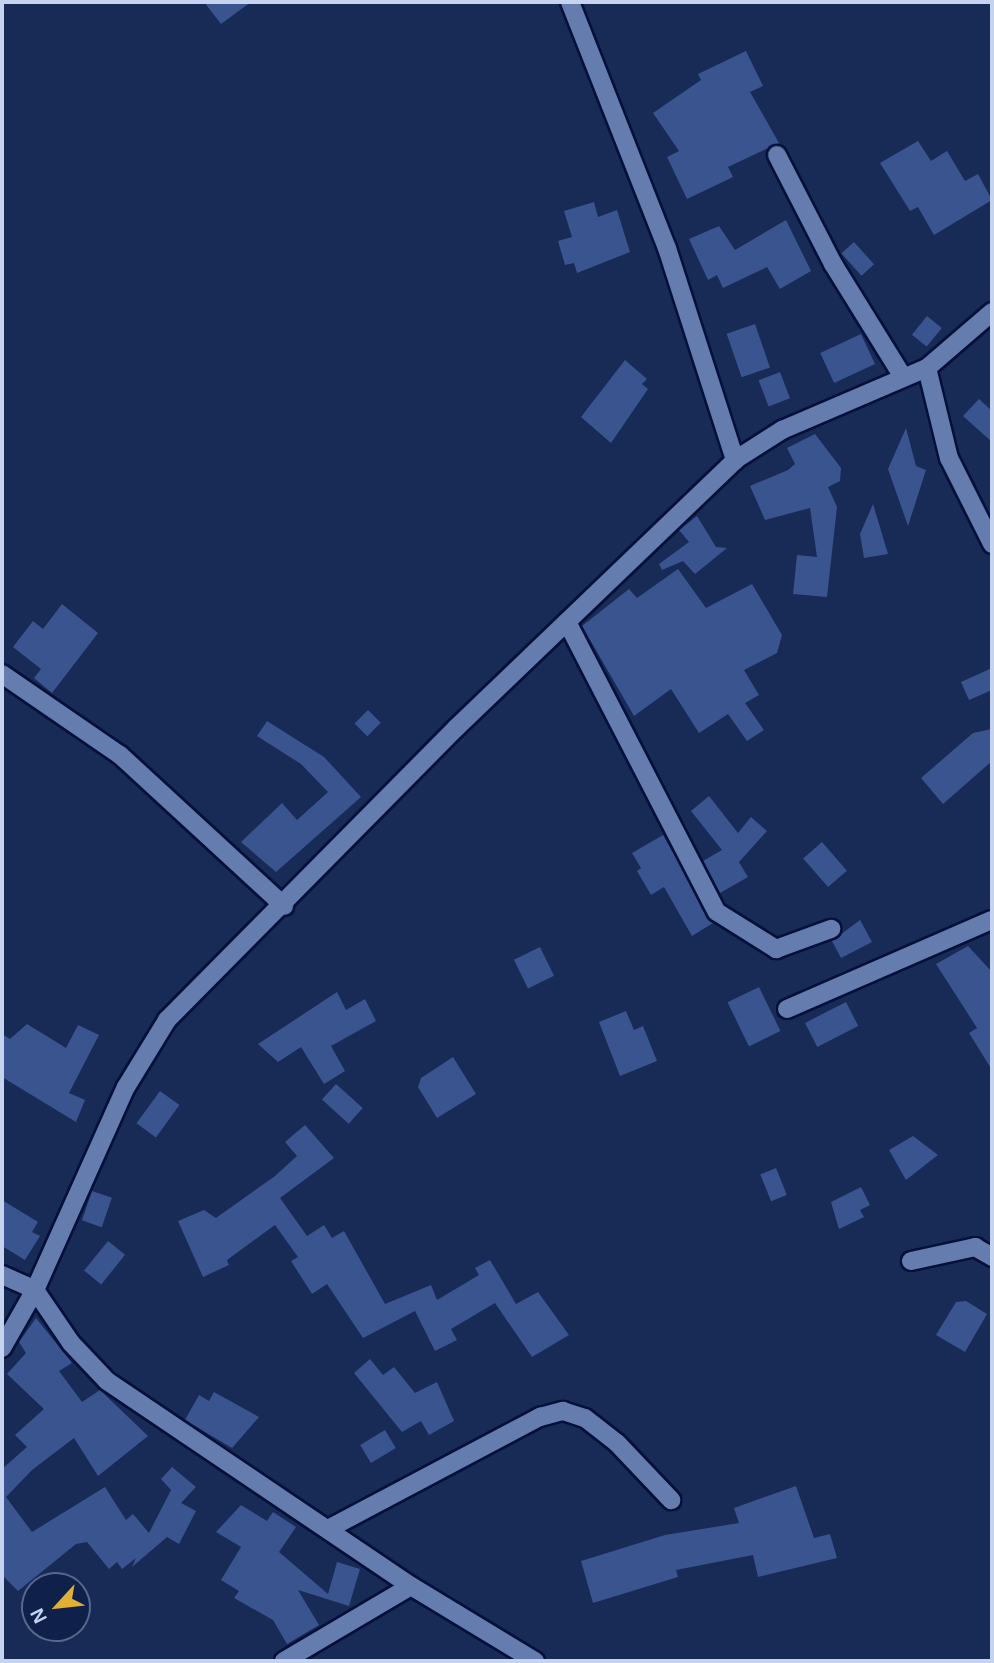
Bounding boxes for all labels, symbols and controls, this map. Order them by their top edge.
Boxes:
north arrow [21,1572,91,1642]
text: N [26,1605,51,1627]

